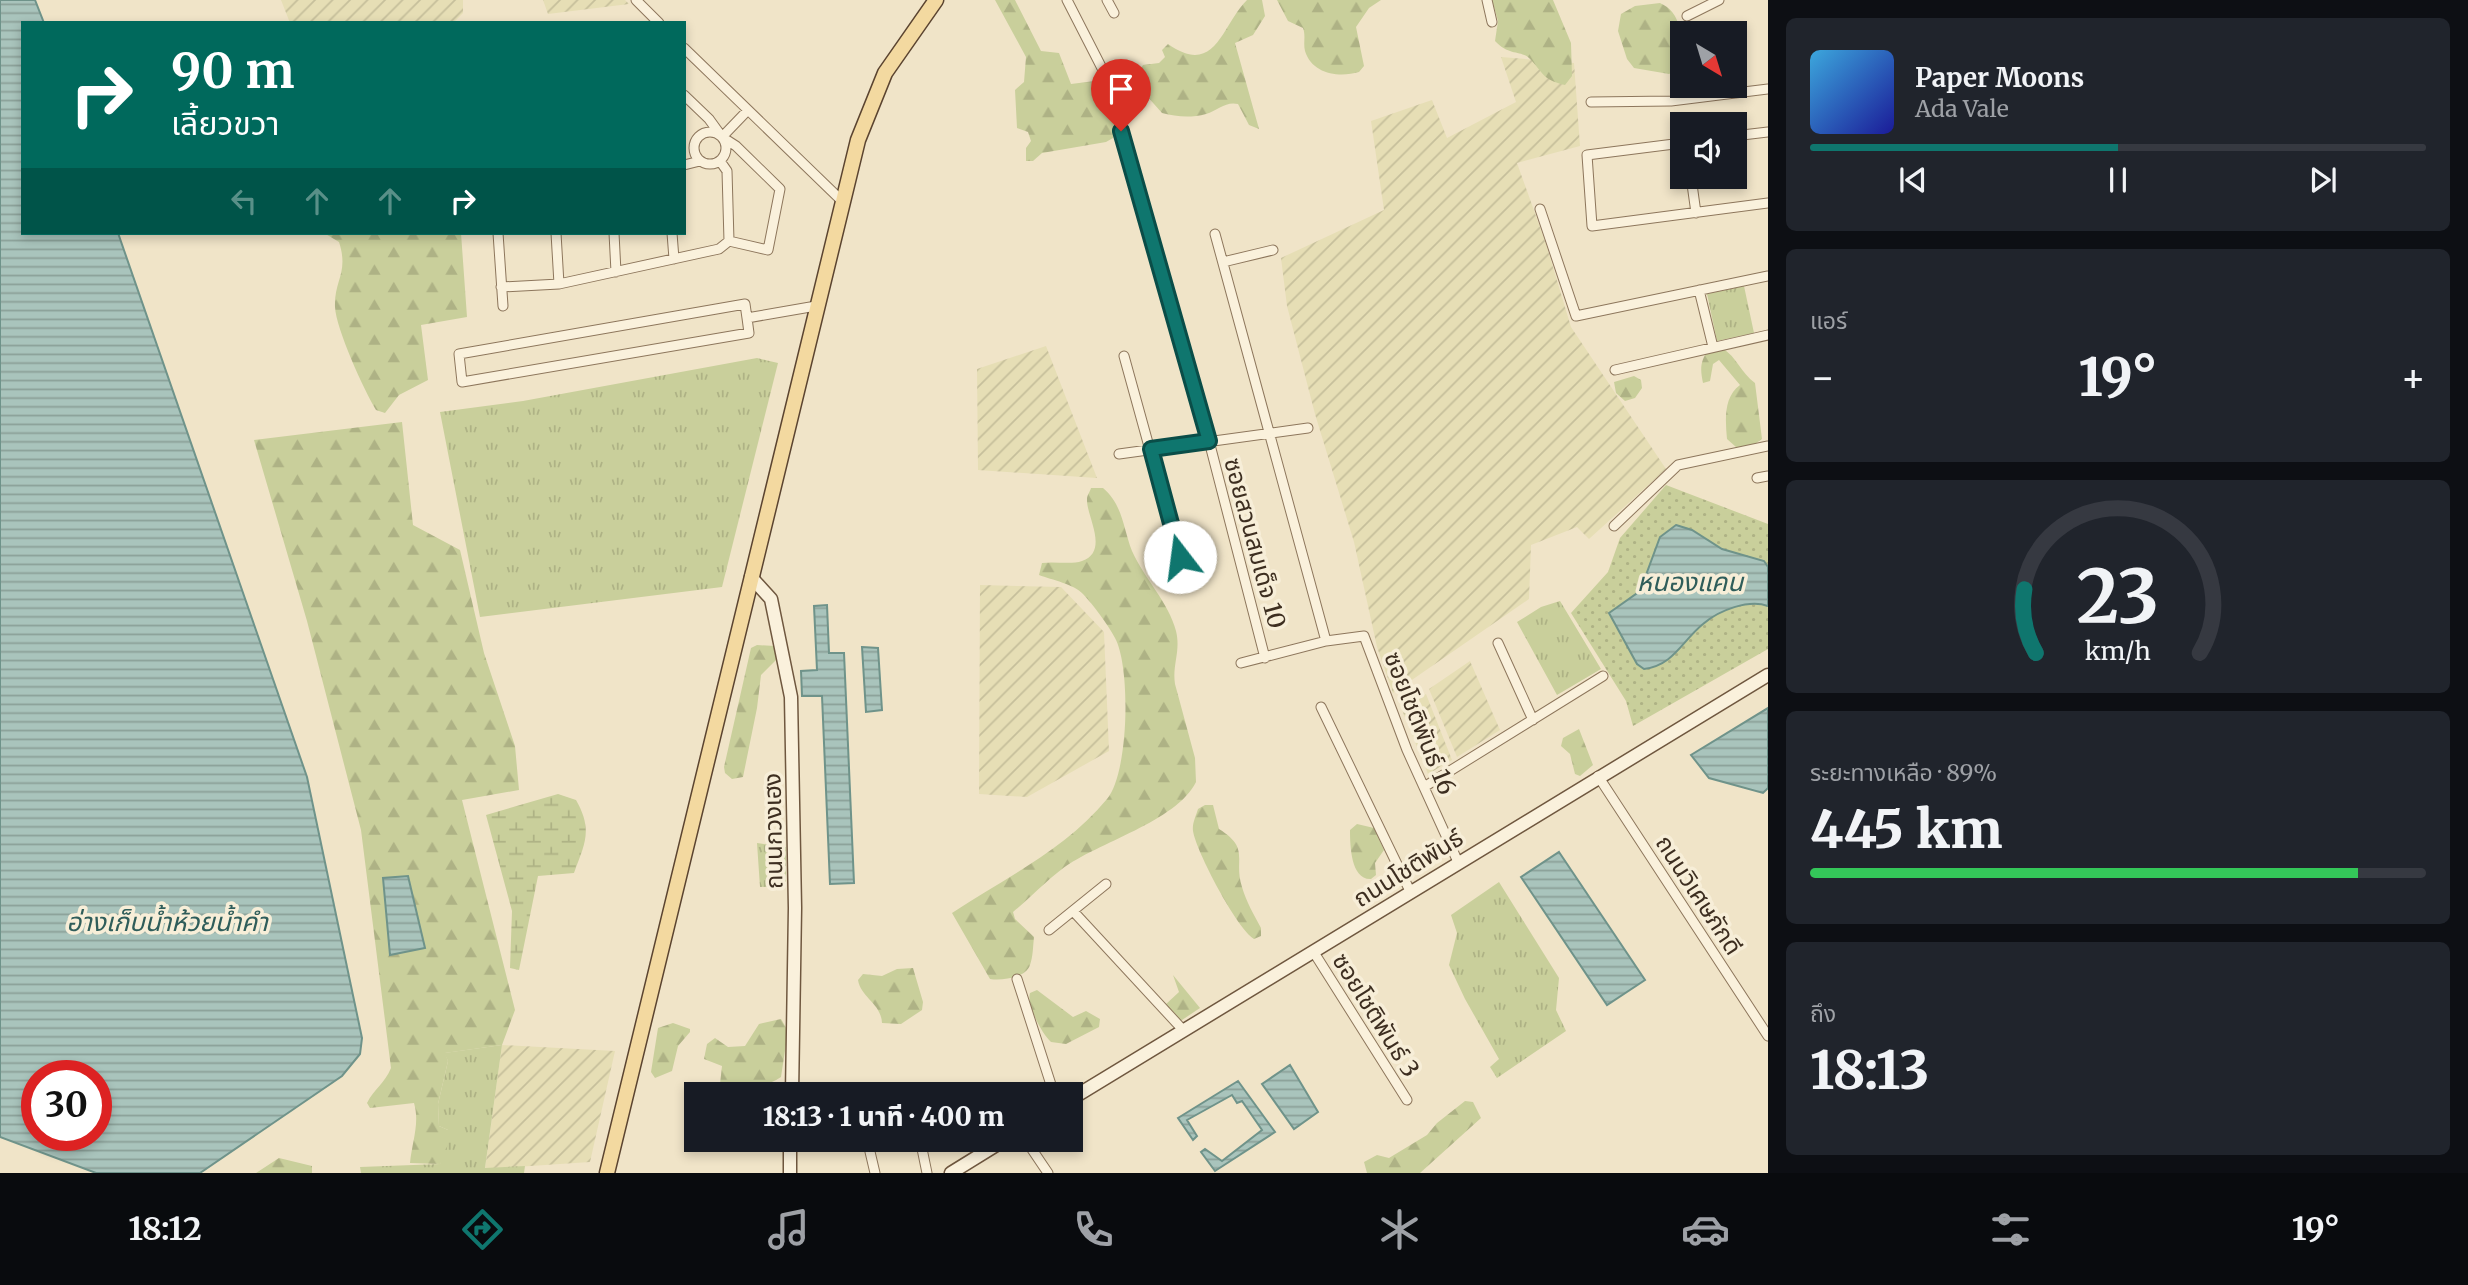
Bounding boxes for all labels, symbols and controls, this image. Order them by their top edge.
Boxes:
north arrow [1670,21,1746,98]
map controls [1670,21,1747,189]
text: 90 m [171,40,295,101]
icon: right [56,49,147,140]
pin [1091,59,1151,131]
text: Paper Moons [1915,61,2084,94]
icon: arrive [1102,70,1140,108]
text: Ada Vale [1915,94,2009,123]
text: เลี้ยวขวา [171,104,279,144]
button: sound [1670,112,1747,189]
icon: previous [1894,161,1932,199]
icon: pause [2099,161,2137,199]
icon: next [2304,161,2342,199]
icon: left [225,182,263,220]
icon: ahead [298,182,336,220]
icon: ahead [371,182,409,220]
icon: right [444,182,482,220]
text: แอร์ [1810,306,1847,335]
text: 19° [2079,345,2157,410]
text: − [1810,354,1835,401]
text: + [2401,354,2426,401]
street label: ซอยสวนสมเด็จ 10 [1217,454,1293,632]
position arrow [1143,520,1217,594]
text: 23 [2077,551,2159,643]
water label: หนองแคน [1637,565,1745,598]
text: km/h [2085,634,2151,666]
street label: ซอยโชติพันธ์ 16 [1377,647,1463,799]
text: ระยะทางเหลือ · 89% [1810,758,1997,787]
street label: ถนนกวงเฮง [756,773,790,889]
text: 445 km [1810,797,2003,862]
street label: ถนนโชติพันธ์ [1347,822,1469,914]
street label: ถนนวิเศษภักดี [1649,829,1749,961]
water label: อ่างเก็บน้ำห้วยน้ำคำ [66,904,269,938]
street label: ซอยโชติพันธ์ 3 [1326,947,1426,1083]
text: ถึง [1810,999,1836,1028]
text: 18:13 [1810,1038,1929,1103]
speed limit sign: 30 [21,1060,112,1151]
text: 18:13 · 1 นาที · 400 m [763,1100,1004,1133]
icon: directions [458,1205,507,1254]
icon: music [764,1205,813,1254]
icon: phone [1069,1205,1118,1254]
icon: climate [1375,1205,1424,1254]
icon: car [1681,1205,1730,1254]
icon: filters [1986,1205,2035,1254]
text: 18:12 [128,1209,202,1249]
text: 19° [2292,1209,2340,1249]

